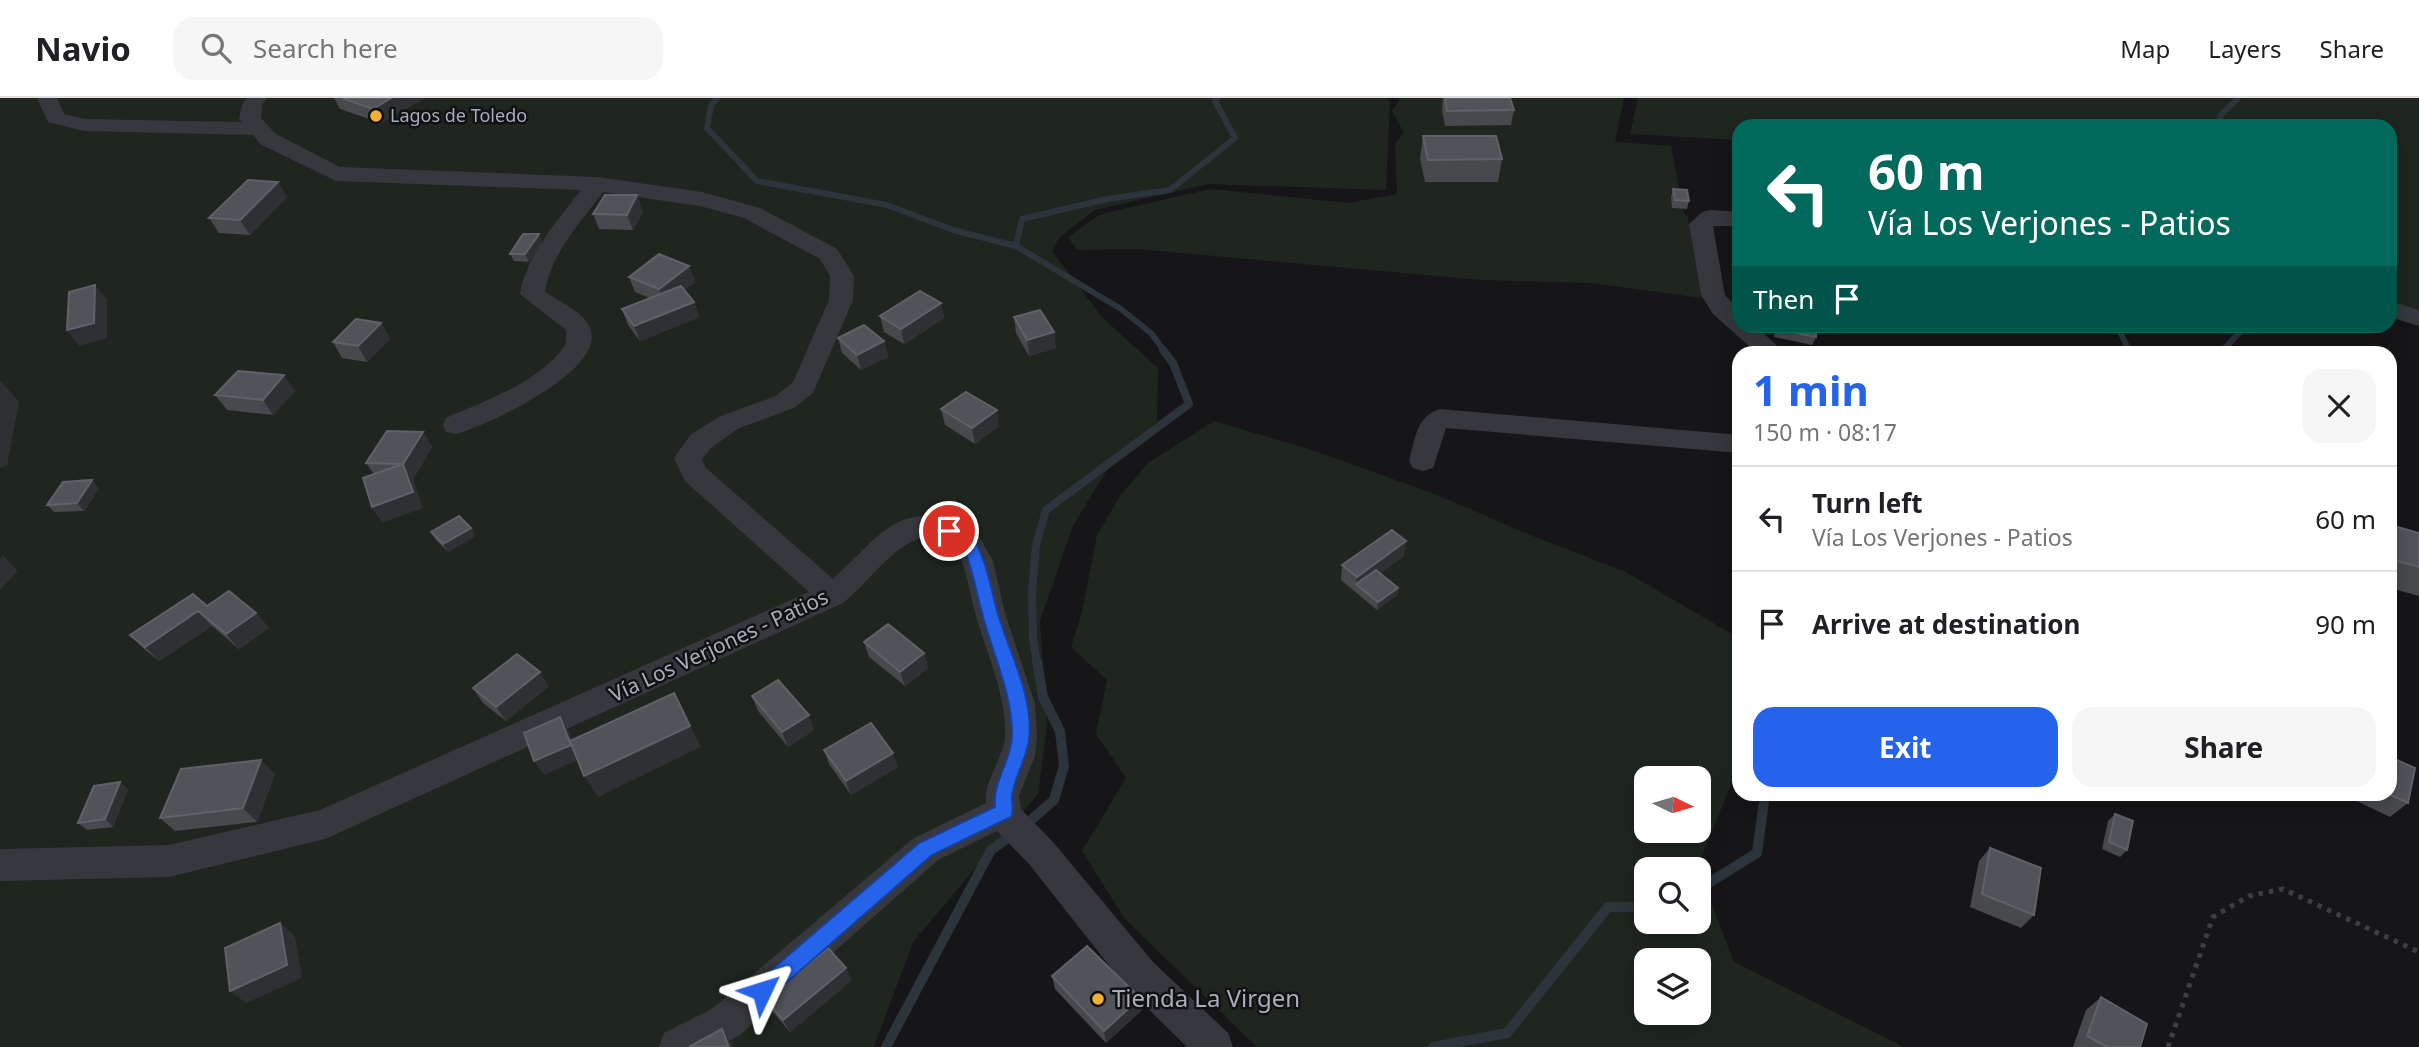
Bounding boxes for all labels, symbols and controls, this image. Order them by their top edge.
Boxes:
search box [173,17,663,80]
text: Navio [35,26,131,71]
icon: search [197,29,235,67]
text: Search here [253,30,398,66]
text: Map [2120,32,2170,65]
text: Layers [2208,32,2282,65]
text: Share [2320,32,2384,65]
place label: Lagos de Toledo [390,103,527,127]
marker: Lagos de Toledo [368,108,384,124]
text: 60 m [1868,138,1985,204]
icon: left [1753,147,1844,238]
text: Vía Los Verjones - Patios [1868,201,2231,244]
icon: arrive [1828,280,1866,318]
text: Then [1753,281,1814,317]
text: 1 min [1753,361,1869,418]
button: close [2302,369,2376,443]
text: 150 m · 08:17 [1753,416,1897,448]
text: Turn left [1812,485,1923,521]
icon: left [1753,500,1791,538]
pin [919,501,979,561]
text: 60 m [2315,501,2376,537]
icon: arrive [930,512,968,550]
text: Vía Los Verjones - Patios [1812,521,2073,553]
street label: Vía Los Verjones - Patios [605,582,832,708]
icon: arrive [1753,605,1791,643]
text: Arrive at destination [1812,606,2081,642]
text: 90 m [2315,606,2376,642]
button: Exit [1753,707,2058,787]
button: Share [2072,707,2376,787]
north arrow [1634,766,1712,844]
map controls [1634,766,1711,1025]
button: search [1634,857,1711,934]
button: layers [1634,948,1711,1025]
position arrow [725,954,799,1028]
place label: Tienda La Virgen [1112,981,1300,1014]
marker: Tienda La Virgen [1090,991,1106,1007]

